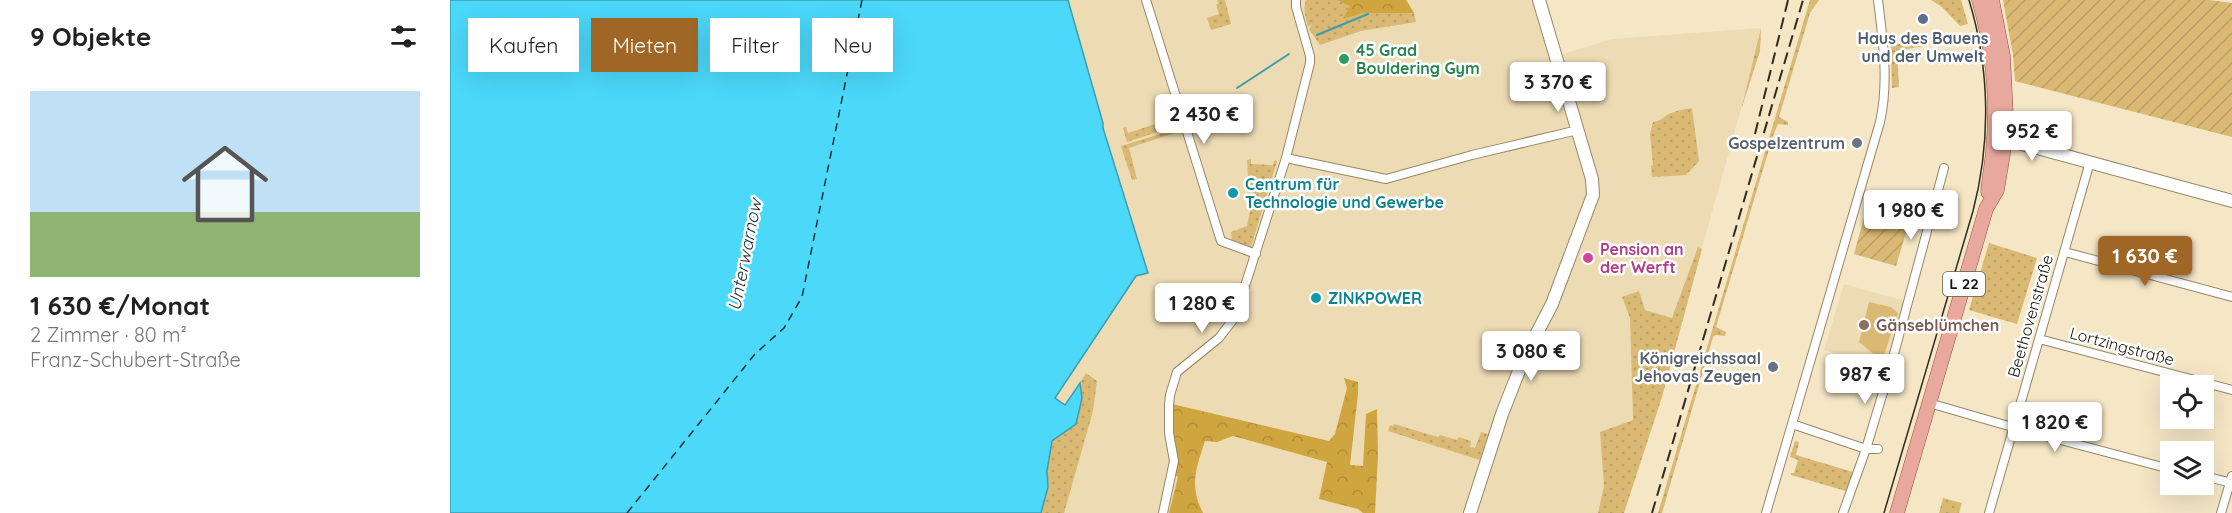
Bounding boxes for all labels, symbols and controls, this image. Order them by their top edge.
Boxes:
marker: Haus des Bauens und der Umwelt [1916,12,1930,26]
chip: Kaufen [468,18,579,72]
chip: Mieten [591,18,698,72]
chip: Filter [710,18,800,72]
chip: Neu [812,18,893,72]
text: 9 Objekte [30,20,151,53]
icon: filters [387,20,420,53]
place label: Haus des Bauens und der Umwelt [1857,28,1989,66]
place label: 45 Grad Bouldering Gym [1356,40,1480,78]
marker: 45 Grad Bouldering Gym [1337,52,1351,66]
pin: 3 370 € [1503,62,1613,113]
text: 3 370 € [1524,69,1592,94]
pin: 2 430 € [1149,94,1259,145]
text: 2 430 € [1169,101,1239,126]
pin: 952 € [1990,111,2074,162]
text: 952 € [2006,118,2058,143]
icon: home [171,130,279,238]
place label: Gospelzentrum [1728,133,1845,153]
marker: Gospelzentrum [1850,136,1864,150]
place label: Centrum für Technologie und Gewerbe [1245,174,1444,212]
marker: Centrum für Technologie und Gewerbe [1226,186,1240,200]
pin: 1 980 € [1856,190,1966,241]
water label: Unterwarnow [722,195,767,313]
text: 1 980 € [1878,197,1944,222]
pin: 1 630 € [2090,236,2200,287]
place label: Pension an der Werft [1600,239,1684,277]
text: 1 630 € [2112,243,2178,268]
marker: Pension an der Werft [1581,251,1595,265]
street label: Beethovenstraße [2003,252,2057,380]
road number: L 22 [1943,272,1985,296]
pin: 1 280 € [1147,283,1257,334]
place label: ZINKPOWER [1328,288,1422,308]
text: 1 630 €/Monat [30,289,210,322]
text: 1 280 € [1169,290,1235,315]
marker: ZINKPOWER [1309,291,1323,305]
place label: Gänseblümchen [1876,315,1999,335]
marker: Gänseblümchen [1857,318,1871,332]
text: 2 Zimmer · 80 m² [30,322,187,347]
street label: Lortzingstraße [2068,322,2176,370]
pin: 3 080 € [1476,331,1586,382]
text: 3 080 € [1496,338,1566,363]
text: Franz-Schubert-Straße [30,347,241,372]
place label: Königreichssaal Jehovas Zeugen [1634,348,1761,386]
pin: 987 € [1823,354,1907,405]
marker: Königreichssaal Jehovas Zeugen [1766,360,1780,374]
text: 987 € [1839,361,1891,386]
map controls [2160,375,2214,495]
button: locate [2160,375,2214,429]
pin: 1 820 € [2000,402,2110,453]
text: 1 820 € [2022,409,2088,434]
button: layers [2160,441,2214,495]

